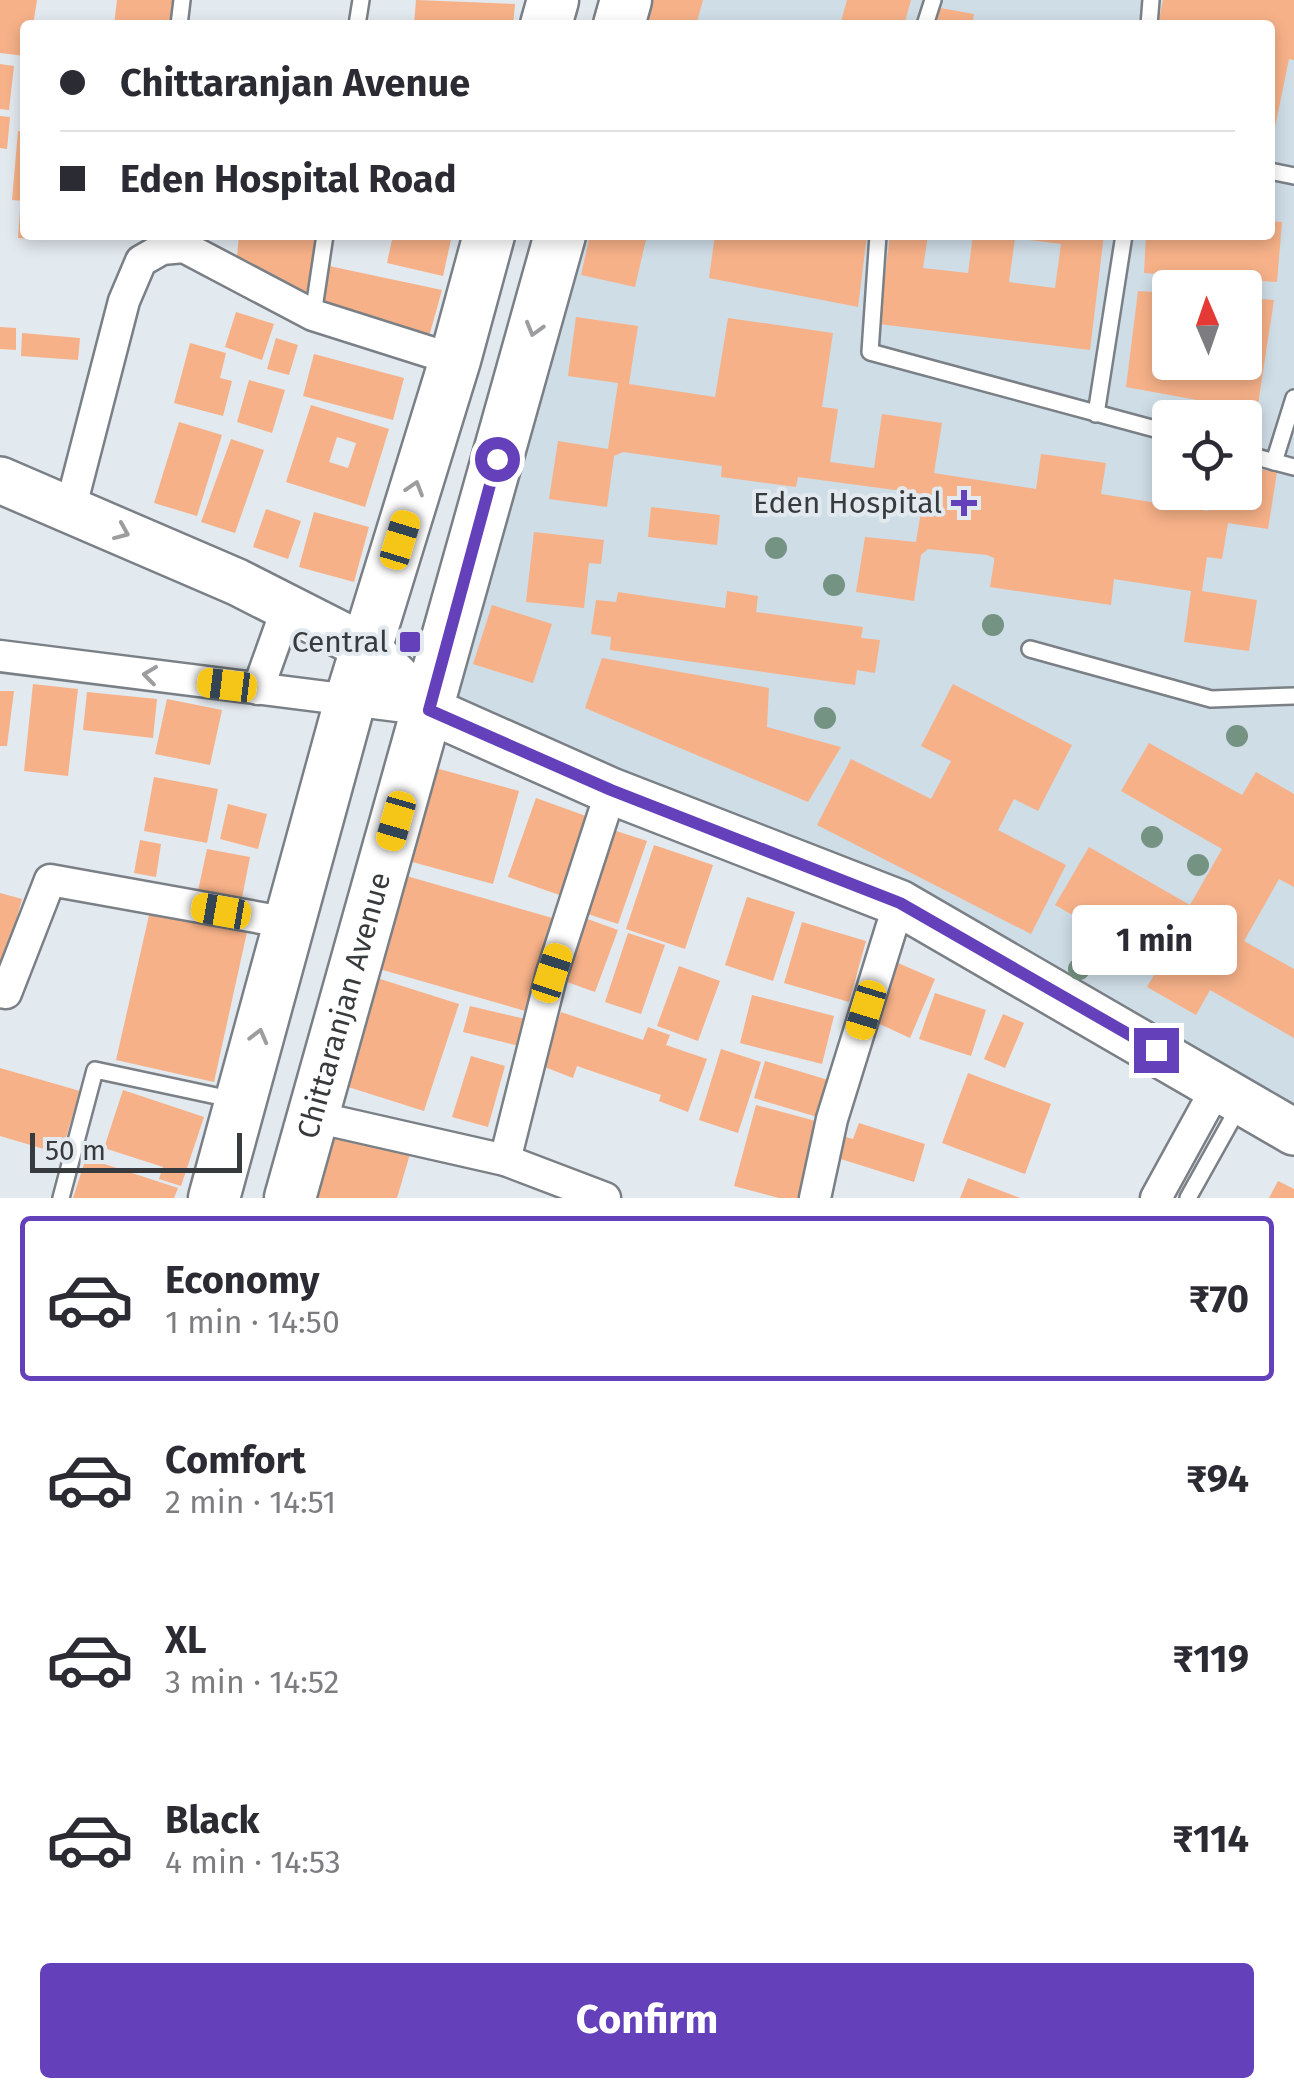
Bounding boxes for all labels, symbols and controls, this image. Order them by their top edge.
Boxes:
text: Chittaranjan Avenue [120,60,470,106]
text: Eden Hospital Road [120,156,456,202]
north arrow [1152,270,1262,380]
map controls [1152,270,1262,510]
one-way arrow [525,320,546,337]
button: locate [1152,400,1262,510]
route start [475,437,520,482]
one-way arrow [404,480,424,497]
place label: Eden Hospital [753,485,942,521]
marker: Eden Hospital [951,490,977,516]
car [377,507,423,573]
one-way arrow [112,520,130,540]
place label: Central [292,624,388,660]
marker: Central [397,629,423,655]
one-way arrow [141,665,157,686]
car [195,666,259,704]
car [373,788,419,854]
street label: Chittaranjan Avenue [290,868,398,1143]
car [189,891,253,931]
callout: 1 min [1074,905,1238,975]
text: 1 min [1116,921,1193,959]
car [528,940,576,1006]
car [843,977,889,1043]
one-way arrow [247,1028,268,1046]
route end [1134,1028,1179,1073]
scale bar [30,1128,242,1172]
text: 50 m [45,1134,106,1167]
icon: car [45,1254,135,1344]
text: Economy [165,1257,320,1303]
text: ₹70 [1189,1276,1249,1322]
text: 1 min · 14:50 [165,1303,340,1341]
icon: car [45,1434,135,1524]
text: Comfort [165,1437,306,1483]
text: ₹94 [1186,1456,1249,1502]
text: 2 min · 14:51 [165,1483,336,1521]
icon: car [45,1614,135,1704]
text: XL [165,1617,207,1663]
text: ₹119 [1173,1636,1249,1682]
text: 3 min · 14:52 [165,1663,339,1701]
icon: car [45,1794,135,1884]
text: Black [165,1797,260,1843]
text: ₹114 [1172,1816,1249,1862]
text: 4 min · 14:53 [165,1843,341,1881]
button: Confirm [40,1963,1254,2078]

